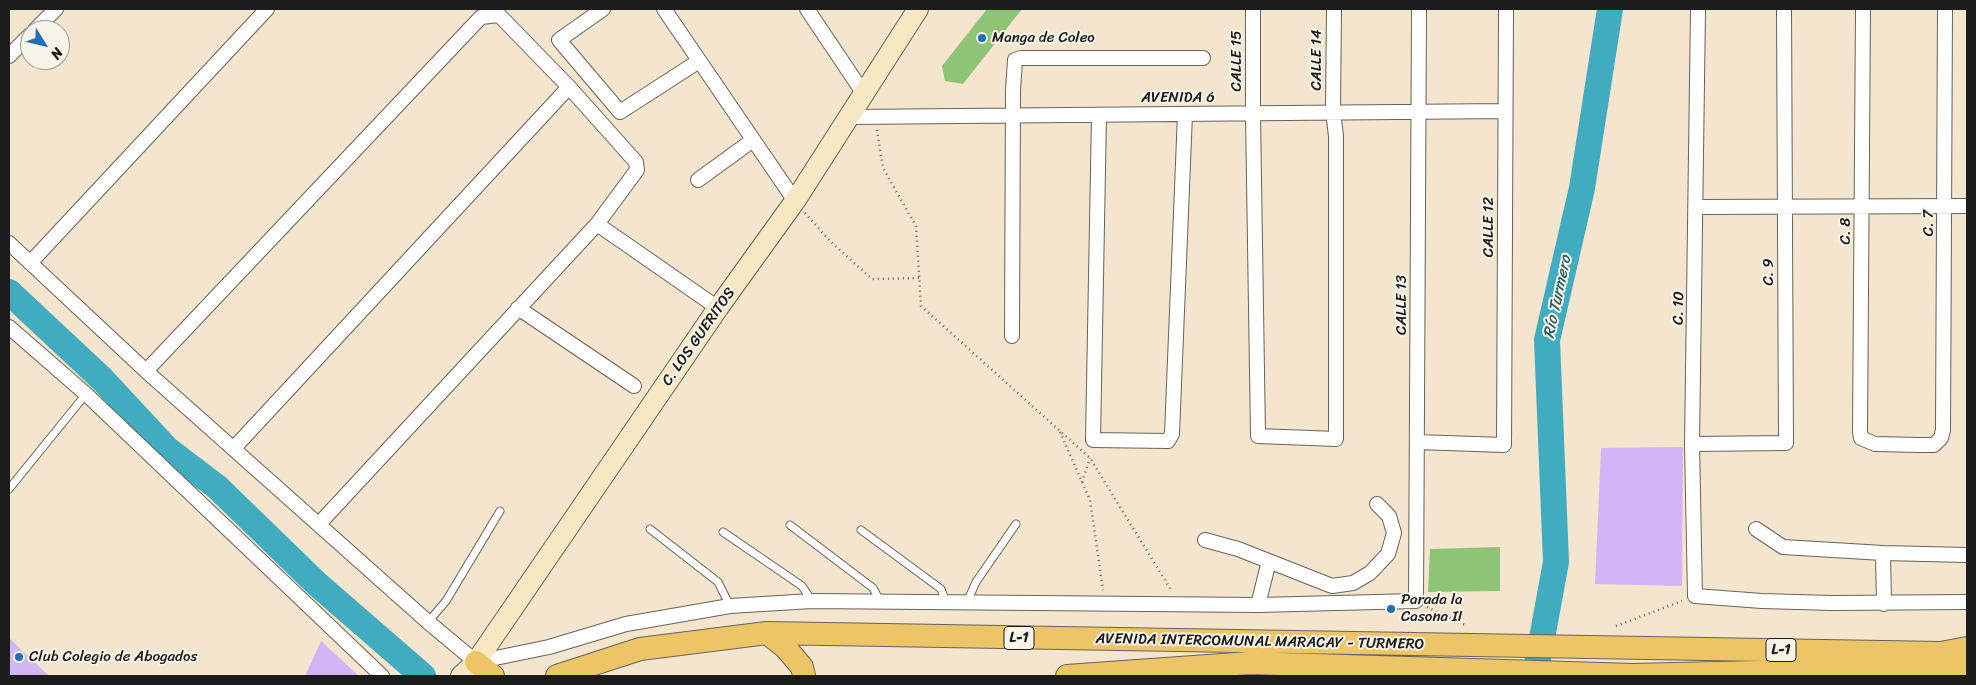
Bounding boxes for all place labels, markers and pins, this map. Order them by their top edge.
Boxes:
place label: Manga de Coleo [992,29,1095,47]
marker: Manga de Coleo [976,32,988,44]
place label: Parada la Casona II [1401,591,1462,626]
marker: Parada la Casona II [1385,603,1397,615]
place label: Club Colegio de Abogados [29,648,197,666]
marker: Club Colegio de Abogados [13,651,25,663]

